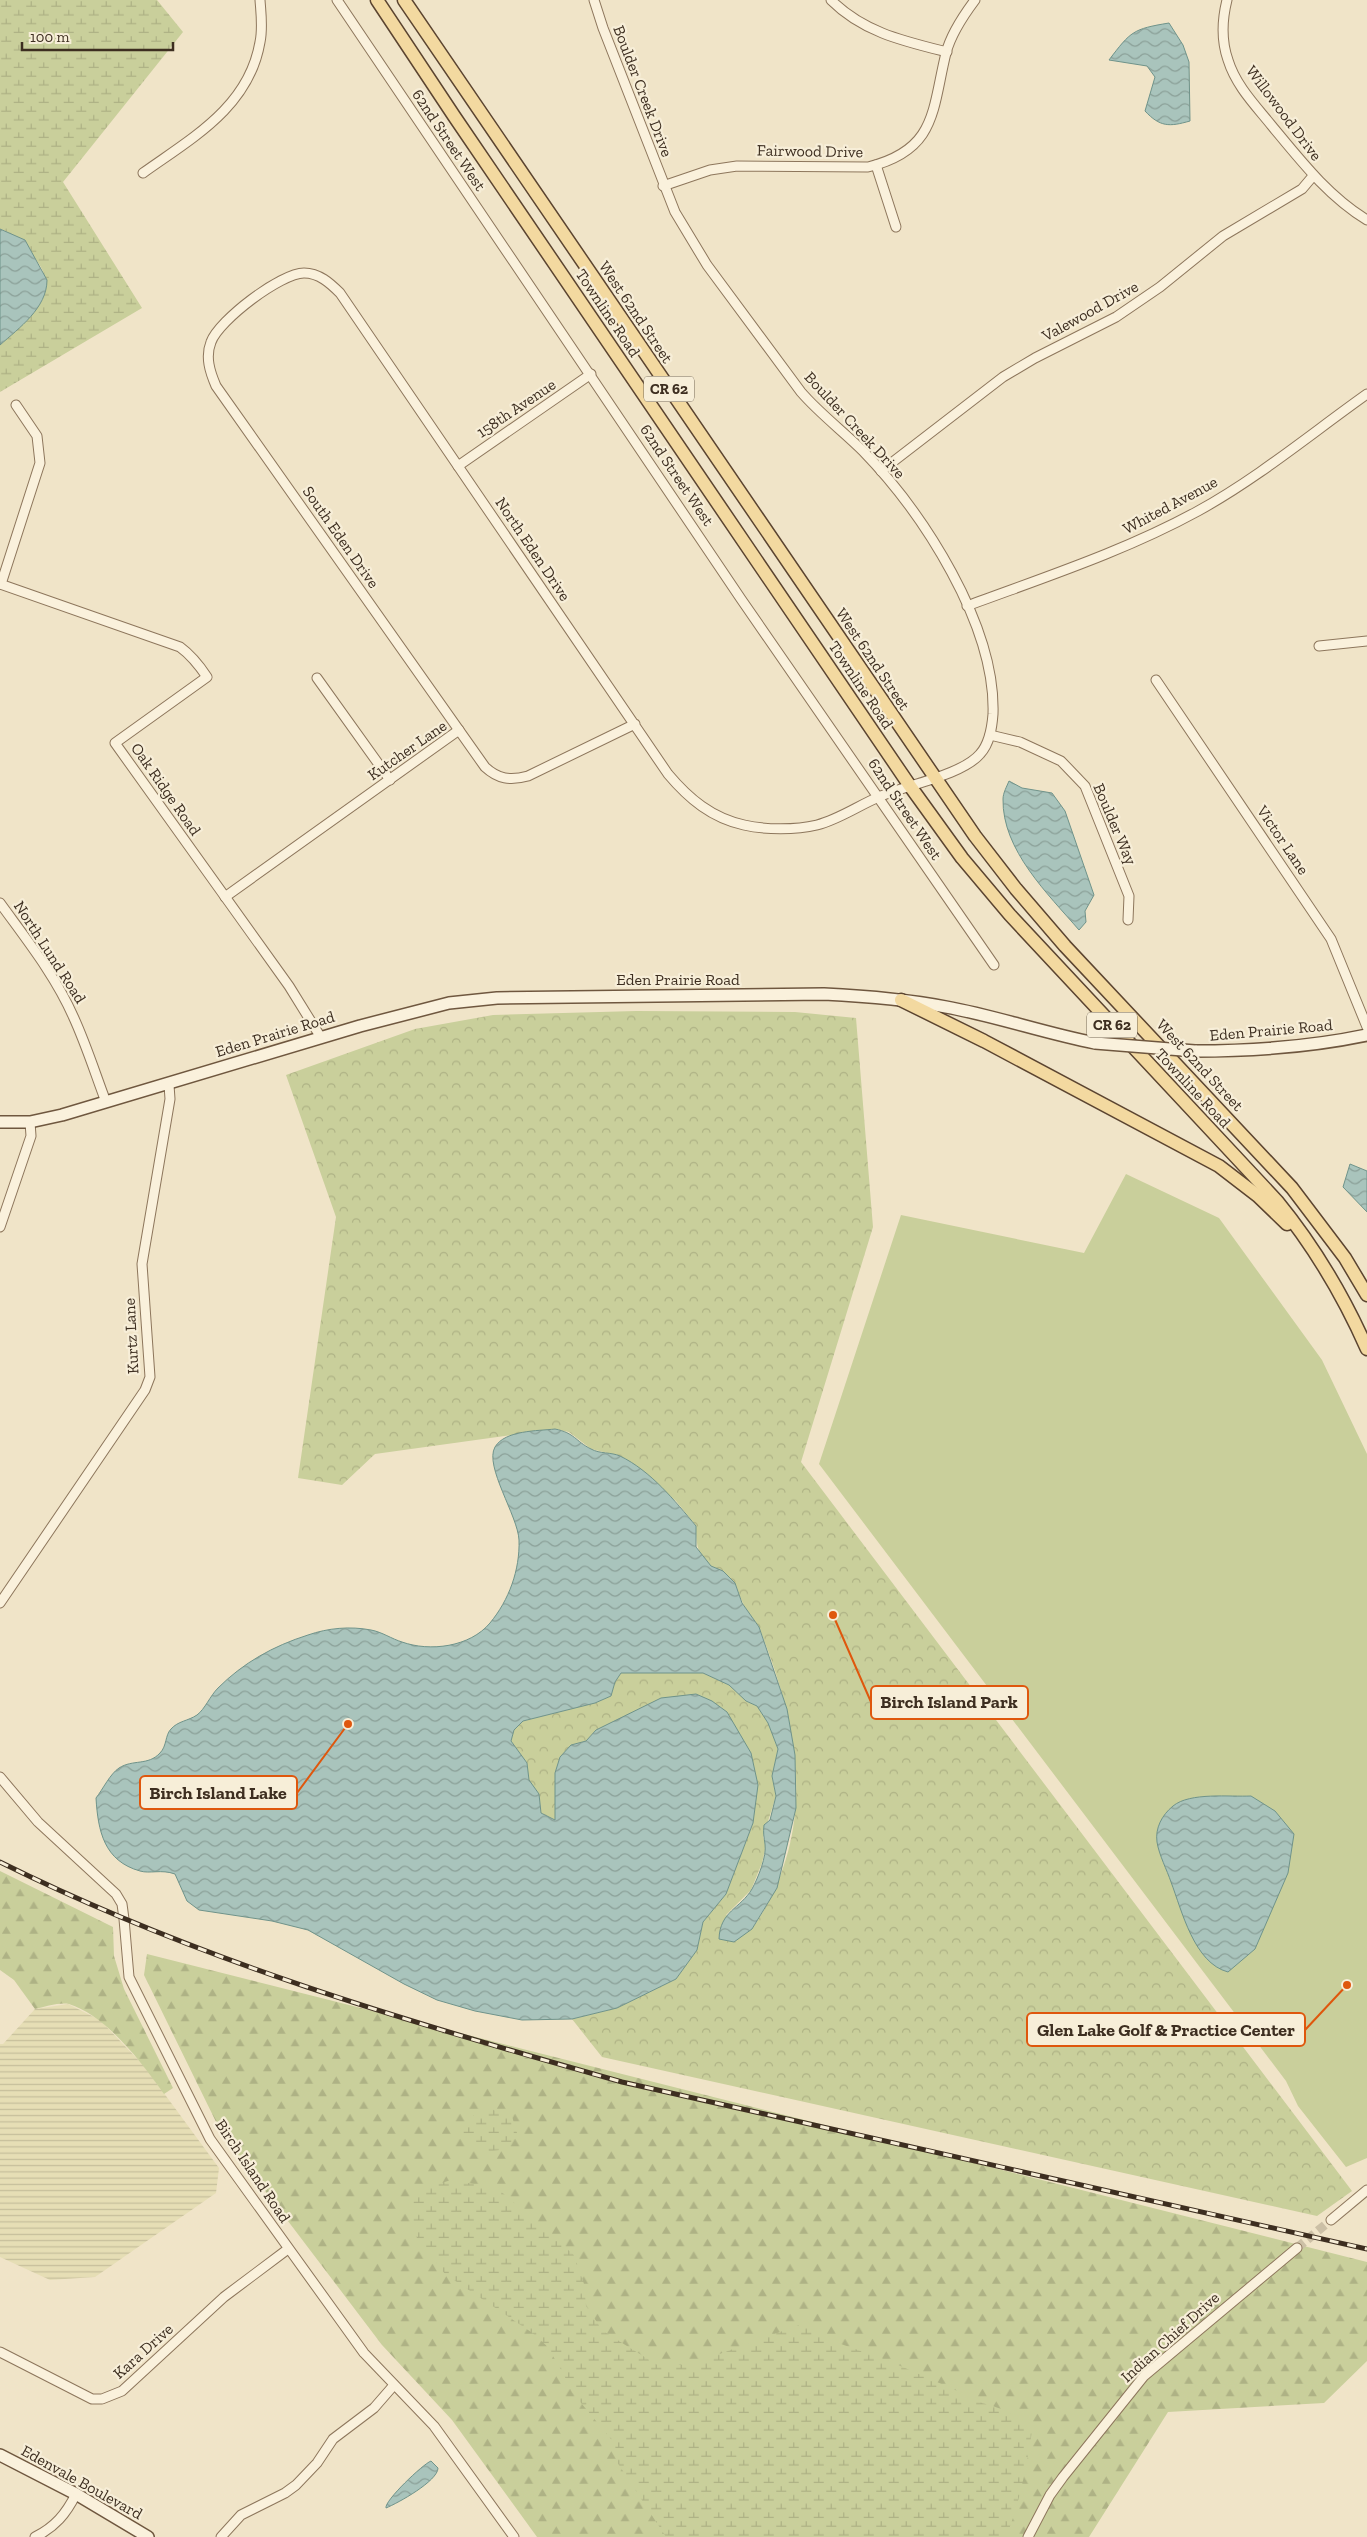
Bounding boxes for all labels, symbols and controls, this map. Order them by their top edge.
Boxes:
scale bar [22,20,174,52]
street label: Boulder Creek Drive [609,23,677,159]
text: 100 m [30,28,69,46]
street label: Willowood Drive [1242,62,1326,164]
street label: 62nd Street West [408,86,490,194]
street label: Fairwood Drive [757,141,863,161]
street label: West 62nd Street [595,257,677,367]
street label: Townline Road [572,265,644,361]
street label: Valewood Drive [1038,277,1142,346]
street label: Boulder Creek Drive [801,368,909,482]
street label: 158th Avenue [473,375,559,441]
road number: CR 62 [644,376,694,402]
street label: 62nd Street West [636,421,718,529]
street label: Whited Avenue [1119,472,1221,538]
street label: South Eden Drive [299,482,383,592]
street label: North Eden Drive [491,494,575,604]
street label: West 62nd Street [832,604,914,714]
street label: Townline Road [825,637,897,733]
street label: Kutcher Lane [364,716,450,784]
street label: Oak Ridge Road [127,739,205,839]
street label: 62nd Street West [864,755,946,863]
street label: Boulder Way [1089,780,1141,868]
street label: Victor Lane [1252,801,1313,878]
street label: North Lund Road [10,897,90,1007]
street label: Eden Prairie Road [616,970,740,989]
street label: Eden Prairie Road [213,1007,337,1061]
road number: CR 62 [1087,1012,1137,1038]
street label: West 62nd Street [1153,1015,1247,1115]
street label: Eden Prairie Road [1209,1015,1333,1045]
street label: Townline Road [1151,1044,1235,1132]
street label: Kurtz Lane [120,1298,142,1374]
callout: Birch Island Park [871,1686,1028,1719]
text: Birch Island Park [880,1691,1018,1713]
callout: Birch Island Lake [140,1776,297,1809]
text: Birch Island Lake [149,1782,287,1804]
callout: Glen Lake Golf & Practice Center [1027,2013,1305,2046]
text: Glen Lake Golf & Practice Center [1037,2019,1295,2041]
street label: Birch Island Road [211,2116,295,2227]
street label: Indian Chief Drive [1117,2288,1223,2386]
street label: Kara Drive [109,2319,177,2383]
street label: Edenvale Boulevard [18,2441,146,2523]

